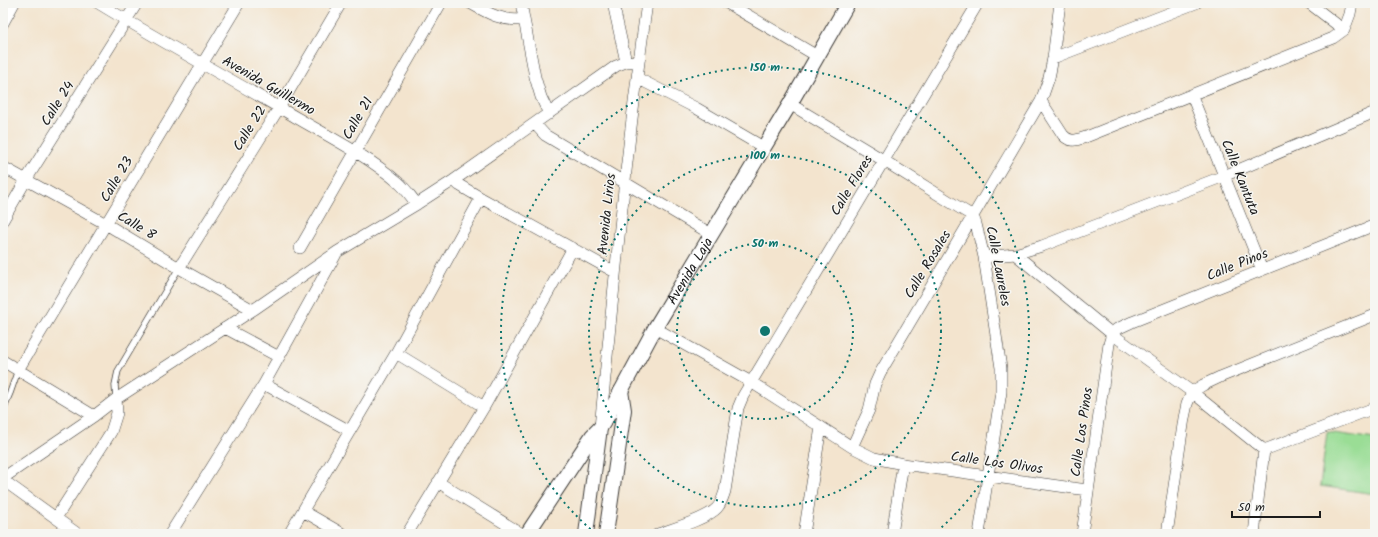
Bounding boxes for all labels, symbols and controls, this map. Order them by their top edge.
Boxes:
street label: Avenida Guillermo [218,50,319,122]
text: 150 m [750,58,780,77]
street label: Calle 24 [35,76,80,130]
street label: Calle 21 [337,93,379,144]
street label: Calle 22 [227,101,272,156]
street label: Calle Kantuta [1215,136,1265,219]
text: 100 m [750,146,780,165]
street label: Calle Flores [825,151,879,220]
street label: Calle 23 [95,152,139,207]
street label: Avenida Lirios [592,172,622,256]
street label: Calle 8 [113,206,161,246]
street label: Calle Laureles [979,224,1017,308]
street label: Calle Rosales [899,226,957,303]
street label: Avenida Laja [662,233,719,309]
text: 50 m [751,234,779,253]
street label: Calle Pinos [1203,243,1271,287]
centre of rings [758,324,772,338]
street label: Calle Los Pinos [1065,386,1099,478]
street label: Calle Los Olivos [949,446,1044,480]
scale bar [1232,493,1320,519]
text: 50 m [1238,498,1265,517]

